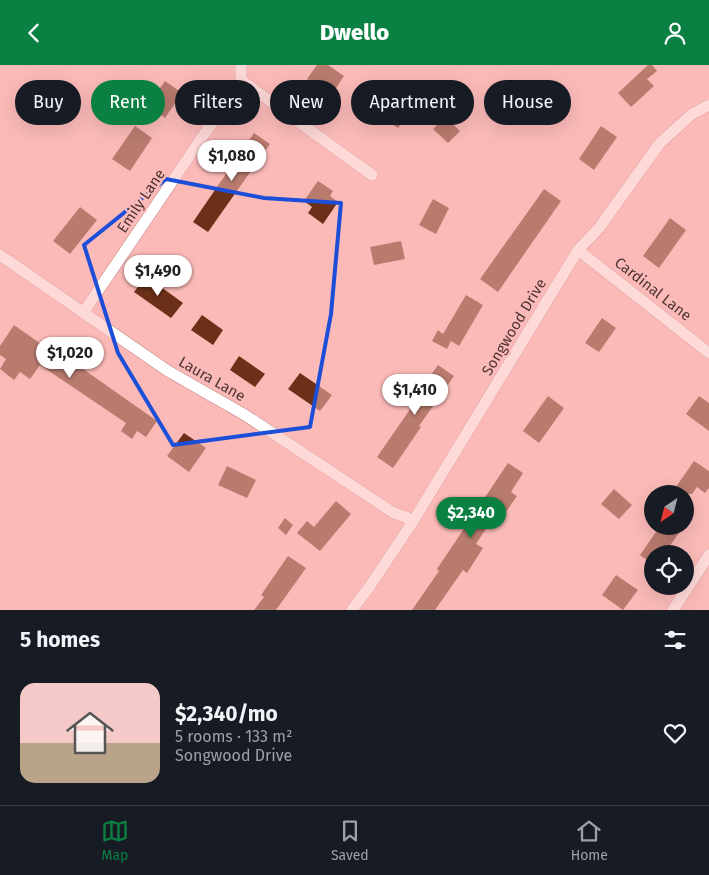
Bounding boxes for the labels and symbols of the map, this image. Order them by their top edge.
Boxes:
pin: $1,080 [191,139,273,182]
street label: Emily Lane [113,166,169,236]
street label: Cardinal Lane [611,253,695,325]
pin: $1,490 [117,255,199,297]
street label: Songwood Drive [478,275,550,379]
pin: $1,020 [29,337,111,379]
street label: Laura Lane [175,353,249,405]
pin: $1,410 [374,373,456,416]
north arrow [644,485,694,535]
pin: $2,340 [430,497,512,539]

